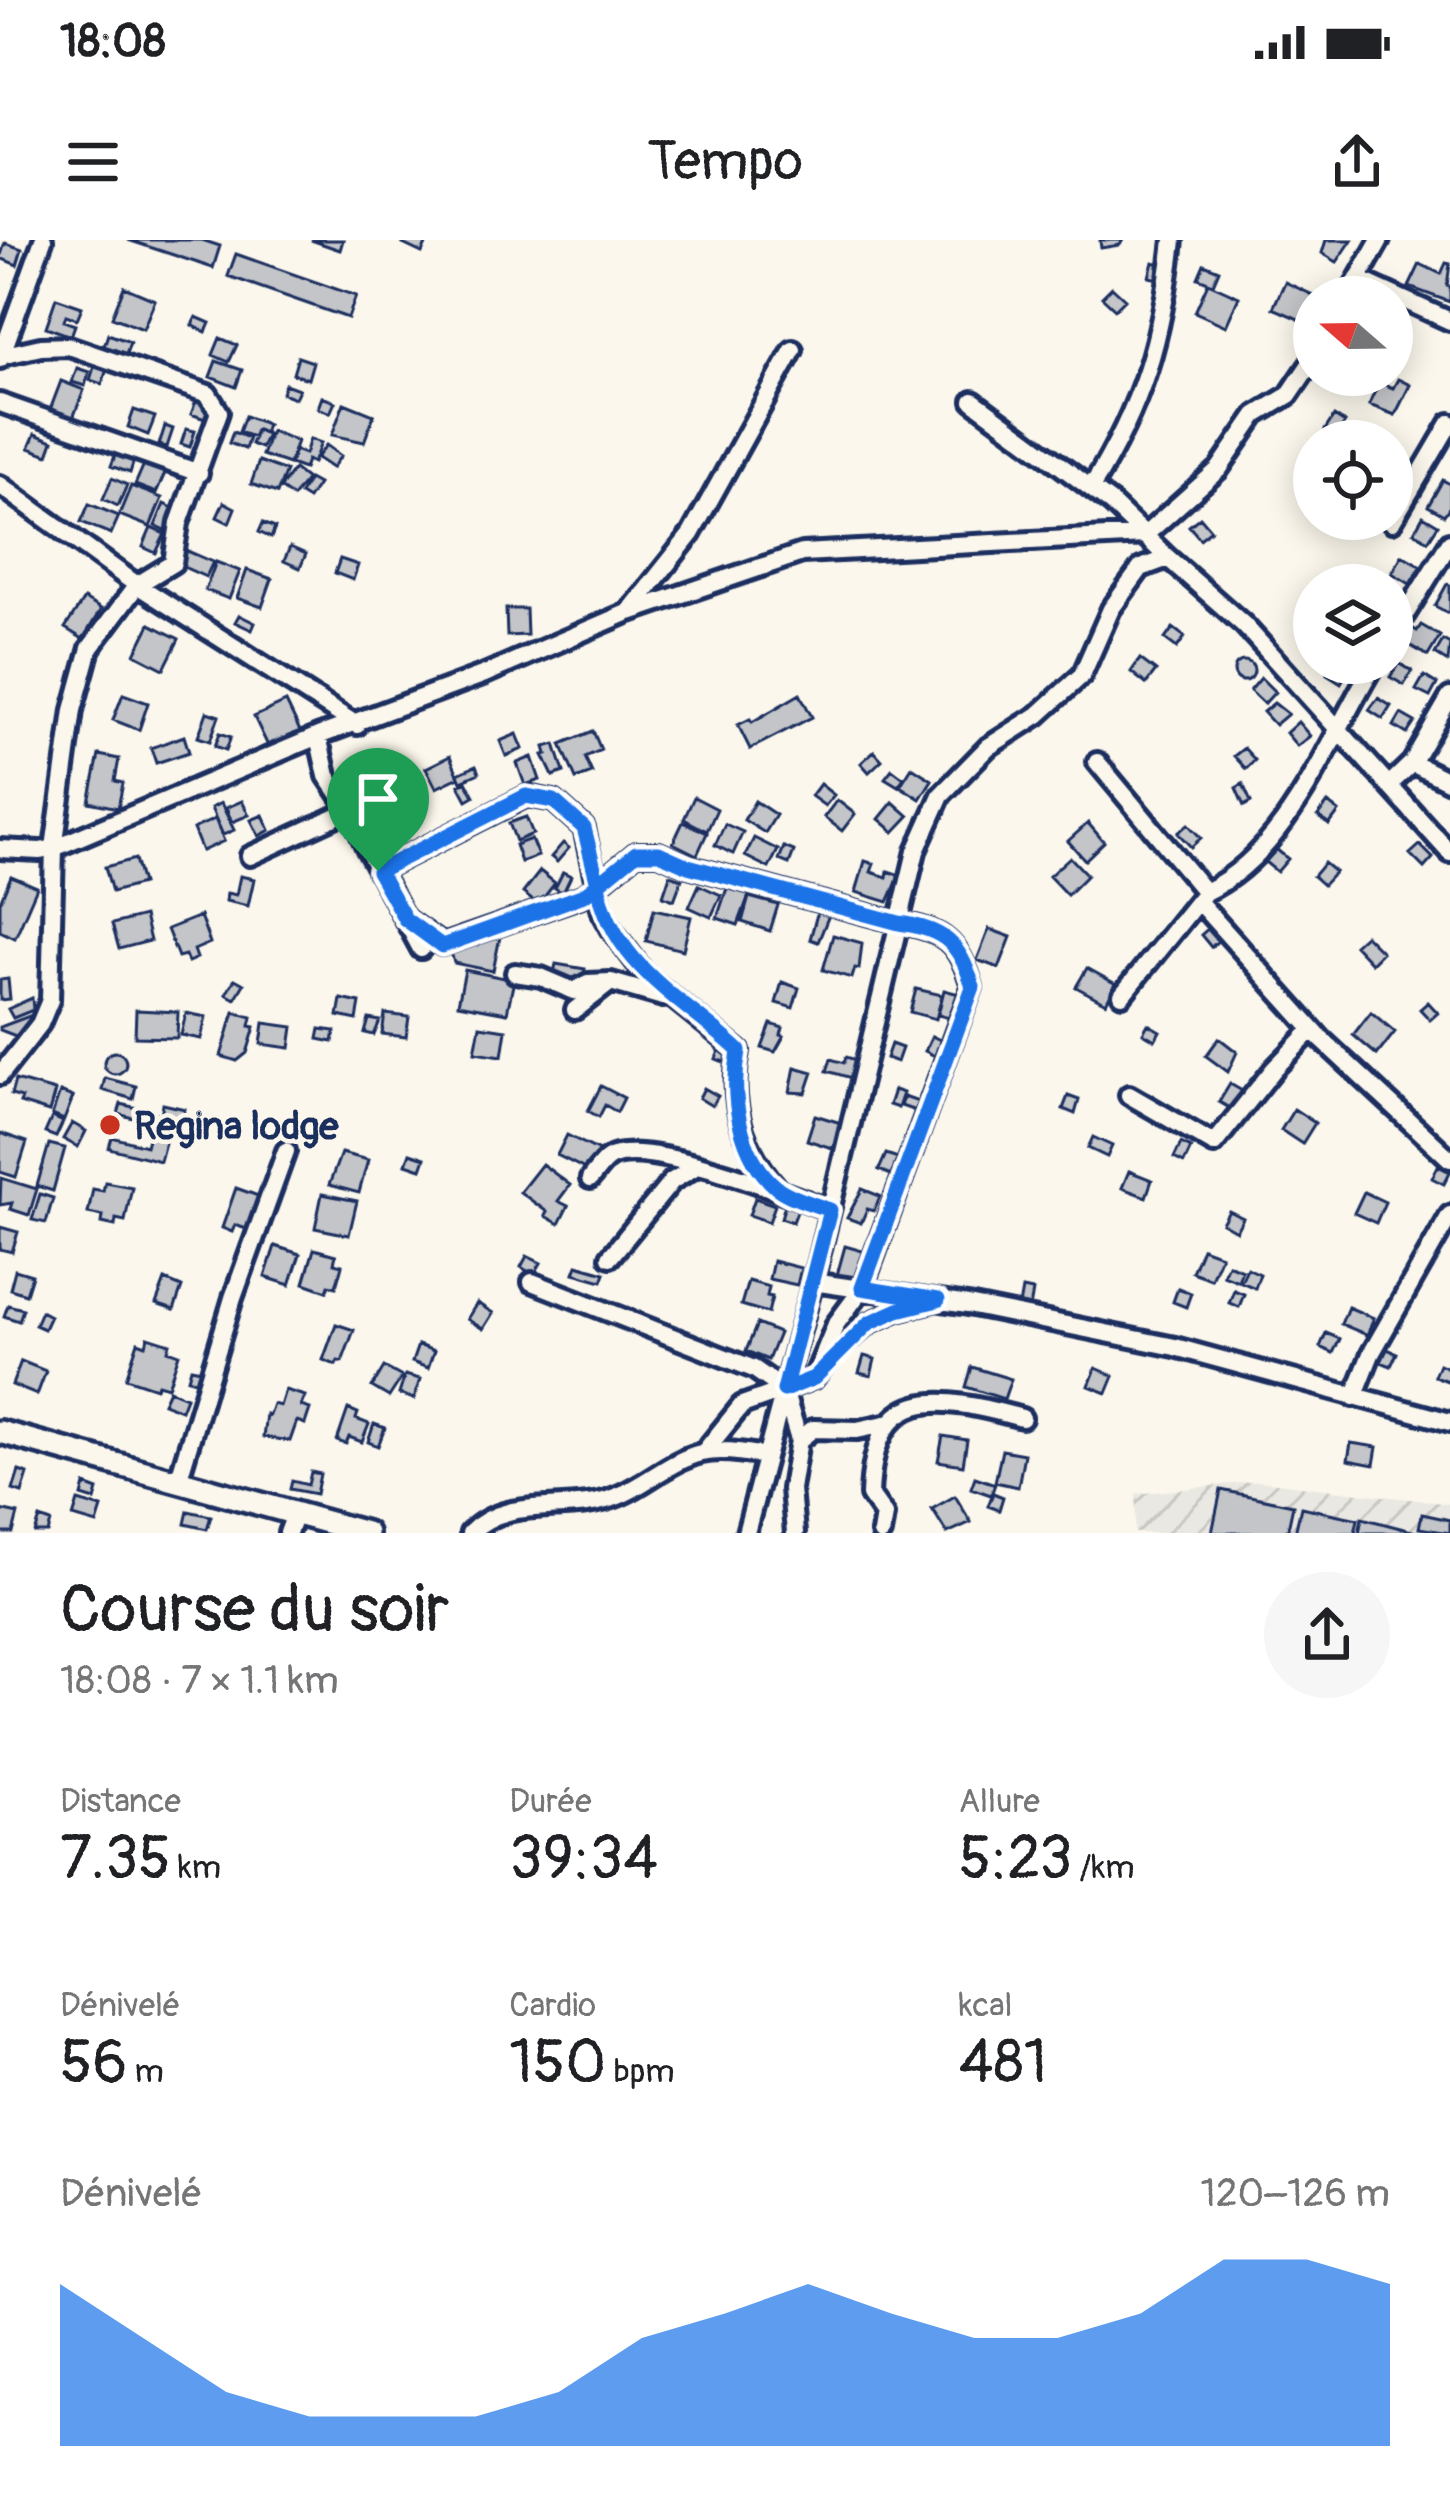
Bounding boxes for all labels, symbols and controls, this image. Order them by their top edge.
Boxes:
text: 18:08 [60,14,166,70]
text: Tempo [647,128,803,196]
icon: menu [60,129,126,195]
icon: share [1324,129,1390,195]
north arrow [1293,276,1413,396]
map controls [1293,276,1413,684]
button: locate [1293,420,1413,540]
button: layers [1293,564,1413,684]
pin [327,748,429,871]
icon: arrive [345,766,411,832]
place label: Regina lodge [134,1102,339,1151]
marker: Regina lodge [97,1112,123,1138]
text: Course du soir [60,1569,449,1652]
button: share [1264,1572,1390,1698]
text: 18:08 · 7 × 1.1 km [60,1656,339,1705]
text: Distance [60,1781,181,1822]
text: Durée [509,1781,592,1822]
text: Allure [959,1781,1040,1822]
text: 7.35 [60,1822,171,1897]
text: 39:34 [509,1822,658,1897]
text: 5:23 [959,1822,1072,1897]
text: km [171,1847,221,1888]
text: /km [1072,1847,1135,1888]
text: Dénivelé [60,1985,180,2026]
text: Cardio [509,1985,596,2026]
text: kcal [959,1985,1012,2026]
text: 56 [60,2026,127,2101]
text: 150 [509,2026,606,2101]
text: 481 [959,2026,1047,2101]
text: m [127,2051,164,2092]
text: bpm [606,2051,675,2092]
text: Dénivelé [60,2169,202,2218]
text: 120–126 m [1200,2169,1390,2218]

